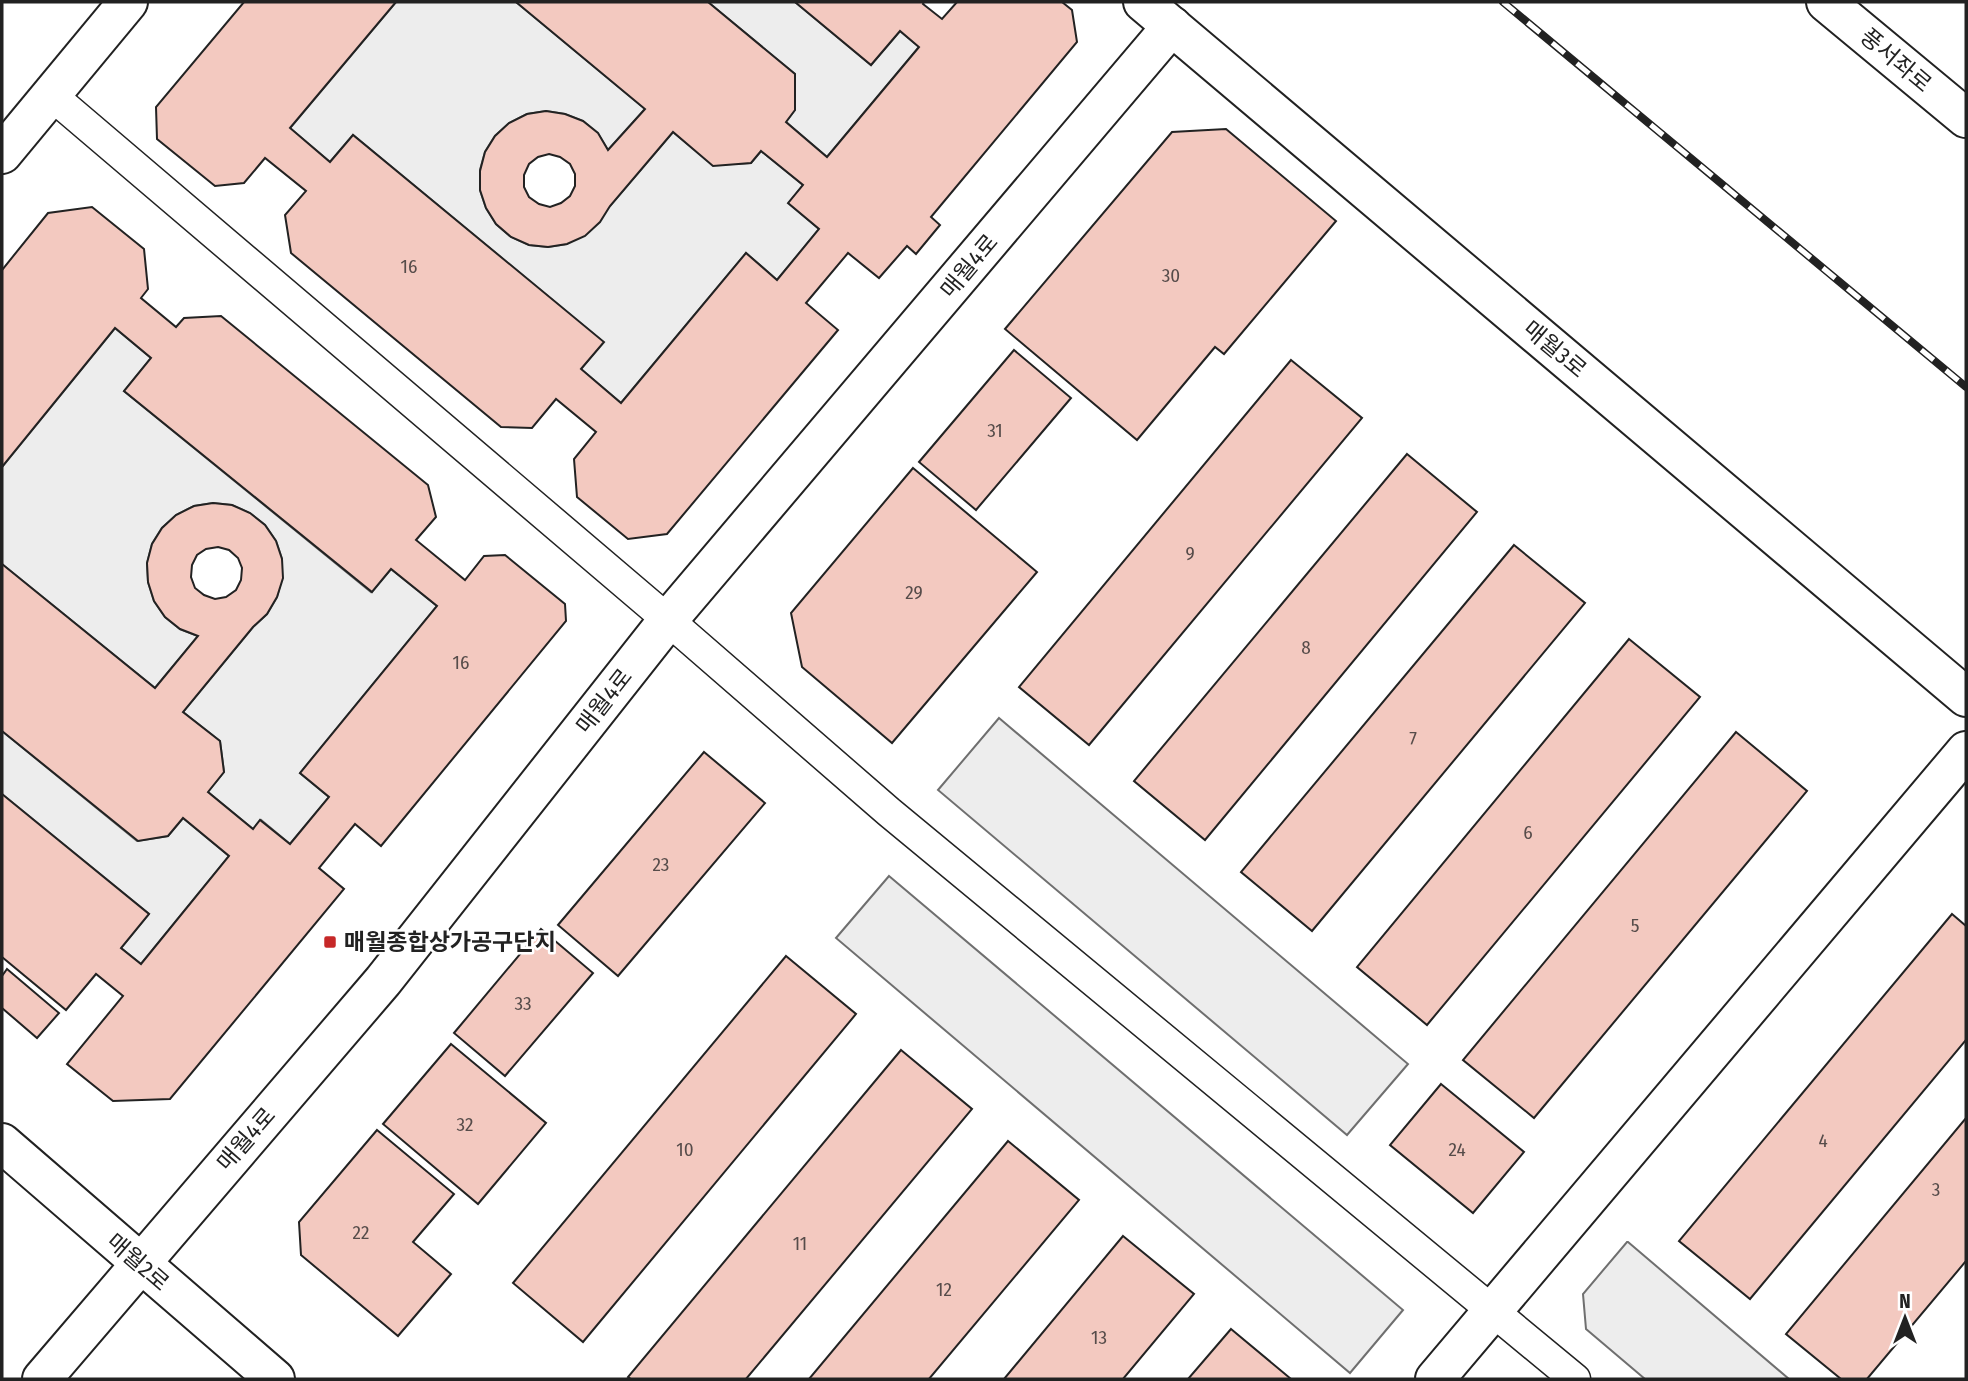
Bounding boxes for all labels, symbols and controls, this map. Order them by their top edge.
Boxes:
street label: 풍서좌로 [1855,22,1937,98]
street label: 매월4로 [934,228,1004,304]
house number: 16 [401,255,417,278]
house number: 30 [1162,264,1180,287]
street label: 매월3로 [1518,315,1592,383]
house number: 31 [987,419,1003,442]
house number: 9 [1185,542,1195,565]
house number: 29 [905,581,923,604]
house number: 8 [1301,636,1311,659]
house number: 16 [453,651,469,674]
street label: 매월4로 [570,663,638,739]
house number: 7 [1409,727,1417,750]
house number: 6 [1523,821,1533,844]
house number: 23 [653,853,669,876]
house number: 5 [1631,914,1639,937]
place label: 매월종합상가공구단지 [344,928,556,956]
marker: 매월종합상가공구단지 [322,934,338,950]
house number: 33 [514,992,532,1015]
street label: 매월4로 [211,1102,281,1176]
house number: 32 [457,1113,473,1136]
house number: 4 [1818,1129,1828,1152]
house number: 10 [676,1138,694,1161]
house number: 24 [1448,1138,1466,1161]
house number: 3 [1932,1178,1940,1201]
house number: 22 [353,1221,369,1244]
street label: 매월2로 [101,1227,175,1297]
house number: 11 [793,1232,807,1255]
house number: 12 [936,1278,952,1301]
north arrow [1870,1283,1940,1353]
text: N [1899,1290,1911,1313]
house number: 13 [1091,1326,1107,1349]

